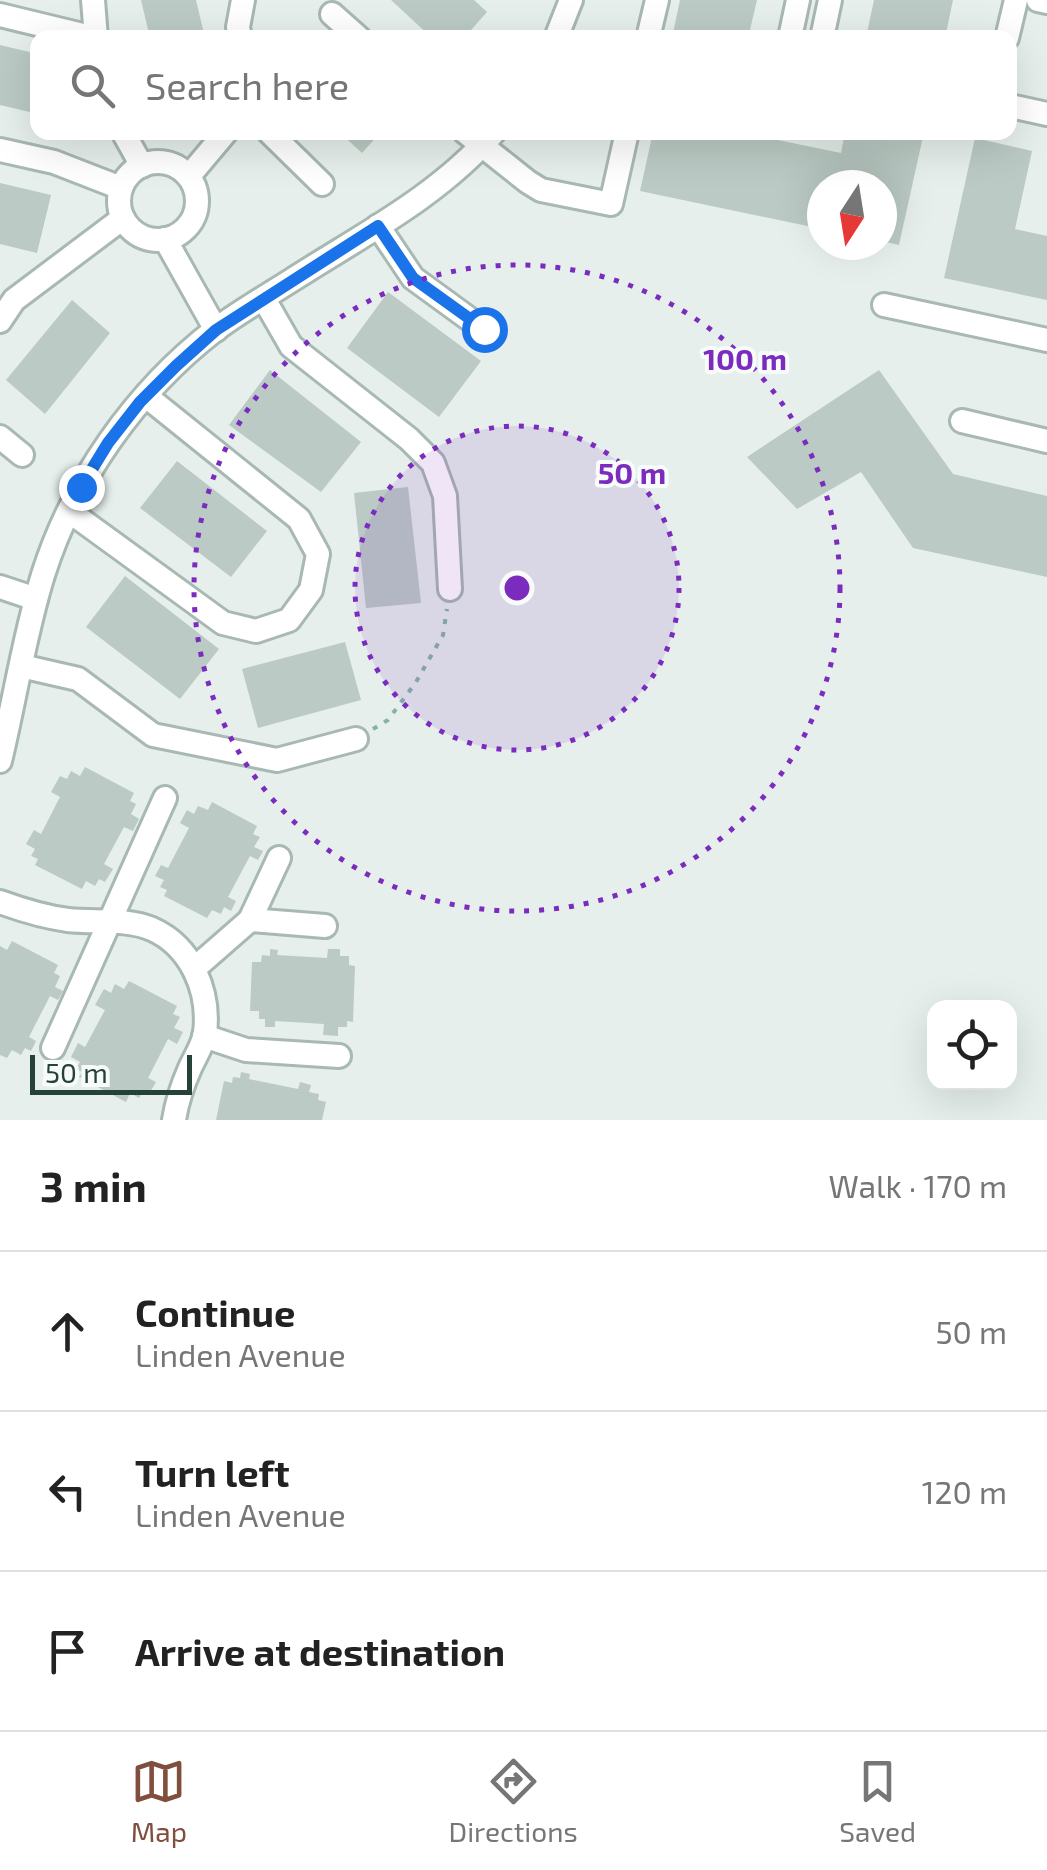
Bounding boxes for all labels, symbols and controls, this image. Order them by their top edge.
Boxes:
search box [30,30,1017,140]
icon: search [65,58,120,113]
text: Search here [145,62,349,108]
north arrow [807,170,897,260]
route start [462,307,508,353]
text: 100 m [703,340,787,376]
text: 50 m [598,454,666,490]
route end [59,465,105,511]
centre of rings [499,570,535,606]
map controls [927,1000,1017,1090]
button: locate [927,1000,1017,1090]
scale bar [30,1050,192,1094]
text: 50 m [45,1055,108,1089]
text: 3 min [40,1160,147,1210]
text: Walk · 170 m [829,1166,1007,1204]
text: Continue [135,1289,295,1335]
icon: ahead [40,1304,95,1359]
text: 50 m [935,1312,1007,1350]
text: Linden Avenue [135,1335,346,1373]
text: Turn left [135,1449,290,1495]
icon: left [40,1464,95,1519]
text: 120 m [922,1472,1007,1510]
text: Linden Avenue [135,1495,346,1533]
icon: arrive [40,1624,95,1679]
text: Arrive at destination [135,1628,505,1674]
tab: Map [131,1754,187,1848]
tab: Directions [449,1754,578,1848]
tab: Saved [839,1754,916,1848]

